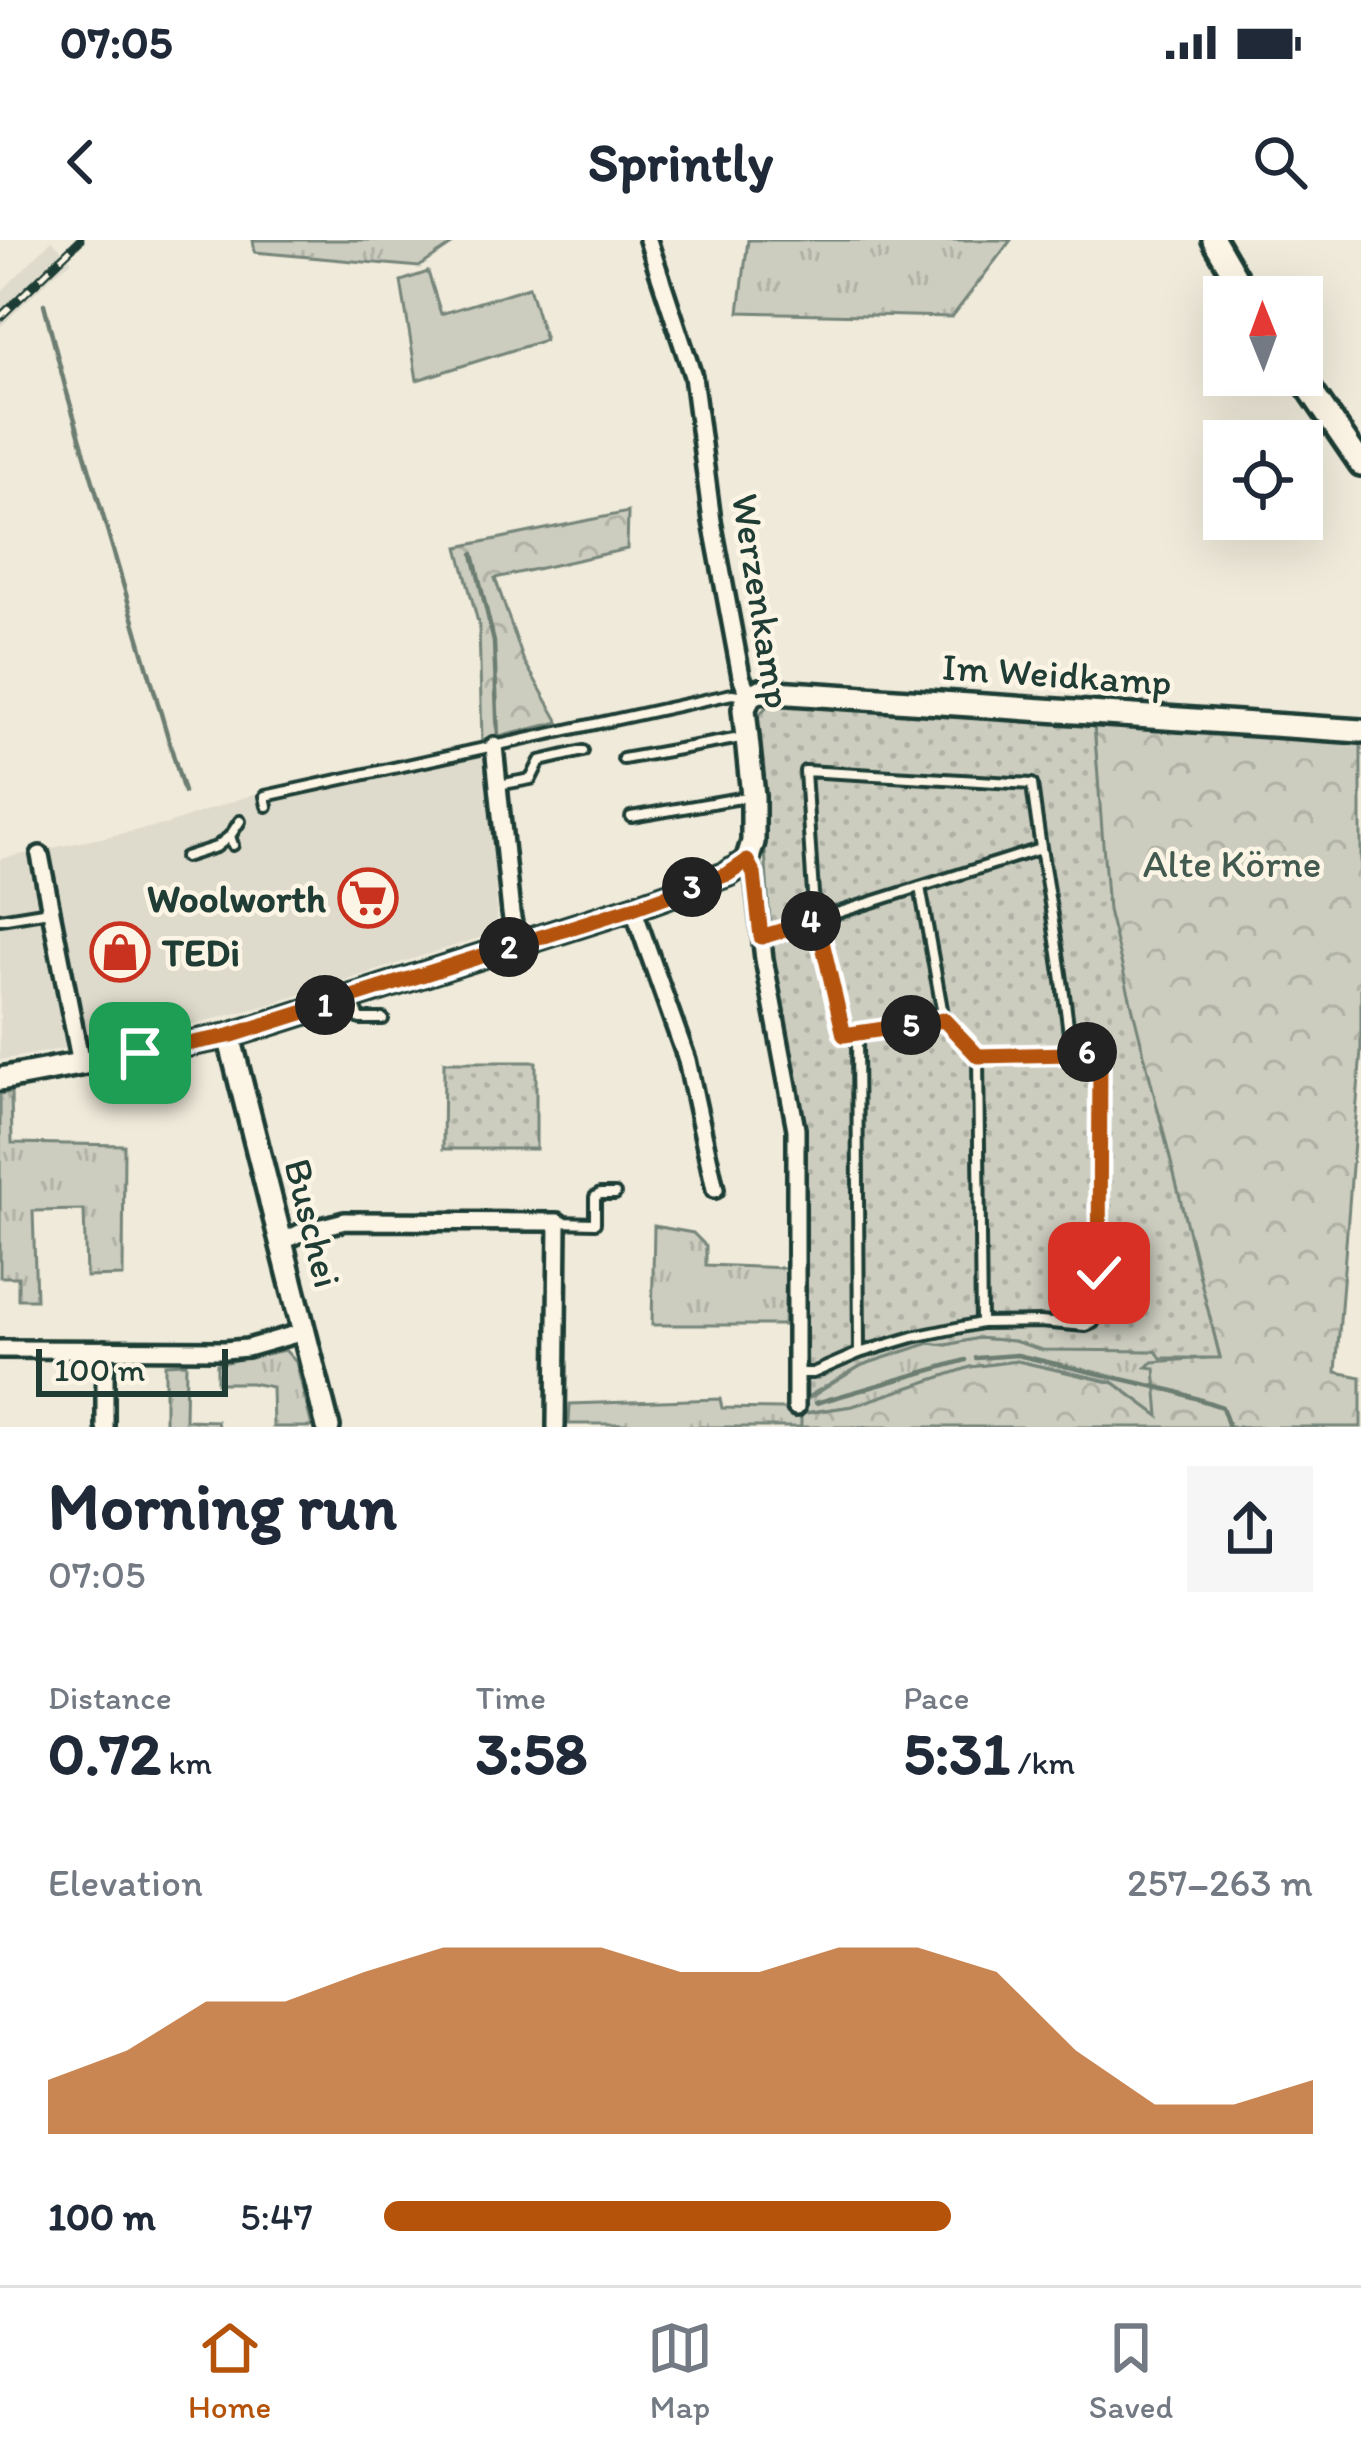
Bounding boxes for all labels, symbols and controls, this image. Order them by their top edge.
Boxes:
text: 07:05 [60,15,172,69]
icon: back [48,129,114,195]
icon: search [1247,129,1313,195]
text: Sprintly [588,130,773,195]
north arrow [1203,276,1323,396]
map controls [1203,276,1323,540]
button: locate [1203,420,1323,540]
street label: Werzenkamp [722,490,802,712]
street label: Im Weidkamp [941,643,1173,705]
park label: Alte Körne [1143,840,1321,887]
pin: 3 [662,857,722,917]
supermarket icon: Woolworth [337,867,399,929]
text: 3 [683,867,701,906]
place label: Woolworth [147,875,326,922]
pin: 4 [781,891,841,951]
text: 4 [801,901,821,940]
pin: 2 [479,917,539,977]
shop icon: TEDi [89,921,151,983]
text: 2 [500,927,518,966]
place label: TEDi [161,929,240,976]
pin: 1 [295,975,355,1035]
text: 1 [317,985,333,1024]
pin: 5 [881,995,941,1055]
pin [89,1002,191,1104]
text: 5 [902,1005,920,1044]
icon: arrive [107,1020,173,1086]
pin: 6 [1057,1022,1117,1082]
text: 6 [1078,1032,1096,1071]
street label: Buschei [274,1154,352,1292]
pin [1048,1222,1150,1324]
icon: check [1066,1240,1132,1306]
scale bar [36,1343,228,1396]
text: 100 m [54,1350,145,1389]
text: Morning run [48,1466,397,1546]
button: share [1187,1466,1313,1592]
text: 07:05 [48,1551,145,1598]
text: Distance [48,1678,172,1717]
text: Time [476,1678,546,1717]
text: Pace [903,1678,969,1717]
text: 0.72 [48,1717,161,1789]
text: 3:58 [476,1717,587,1789]
text: 5:31 [903,1717,1010,1789]
text: km [161,1743,212,1782]
text: /km [1010,1743,1075,1782]
text: Elevation [48,1859,203,1906]
text: 257–263 m [1127,1859,1313,1906]
text: 100 m [48,2193,156,2240]
text: 5:47 [240,2193,313,2240]
tab: Home [188,2315,271,2426]
tab: Map [647,2315,713,2426]
tab: Saved [1089,2315,1173,2426]

